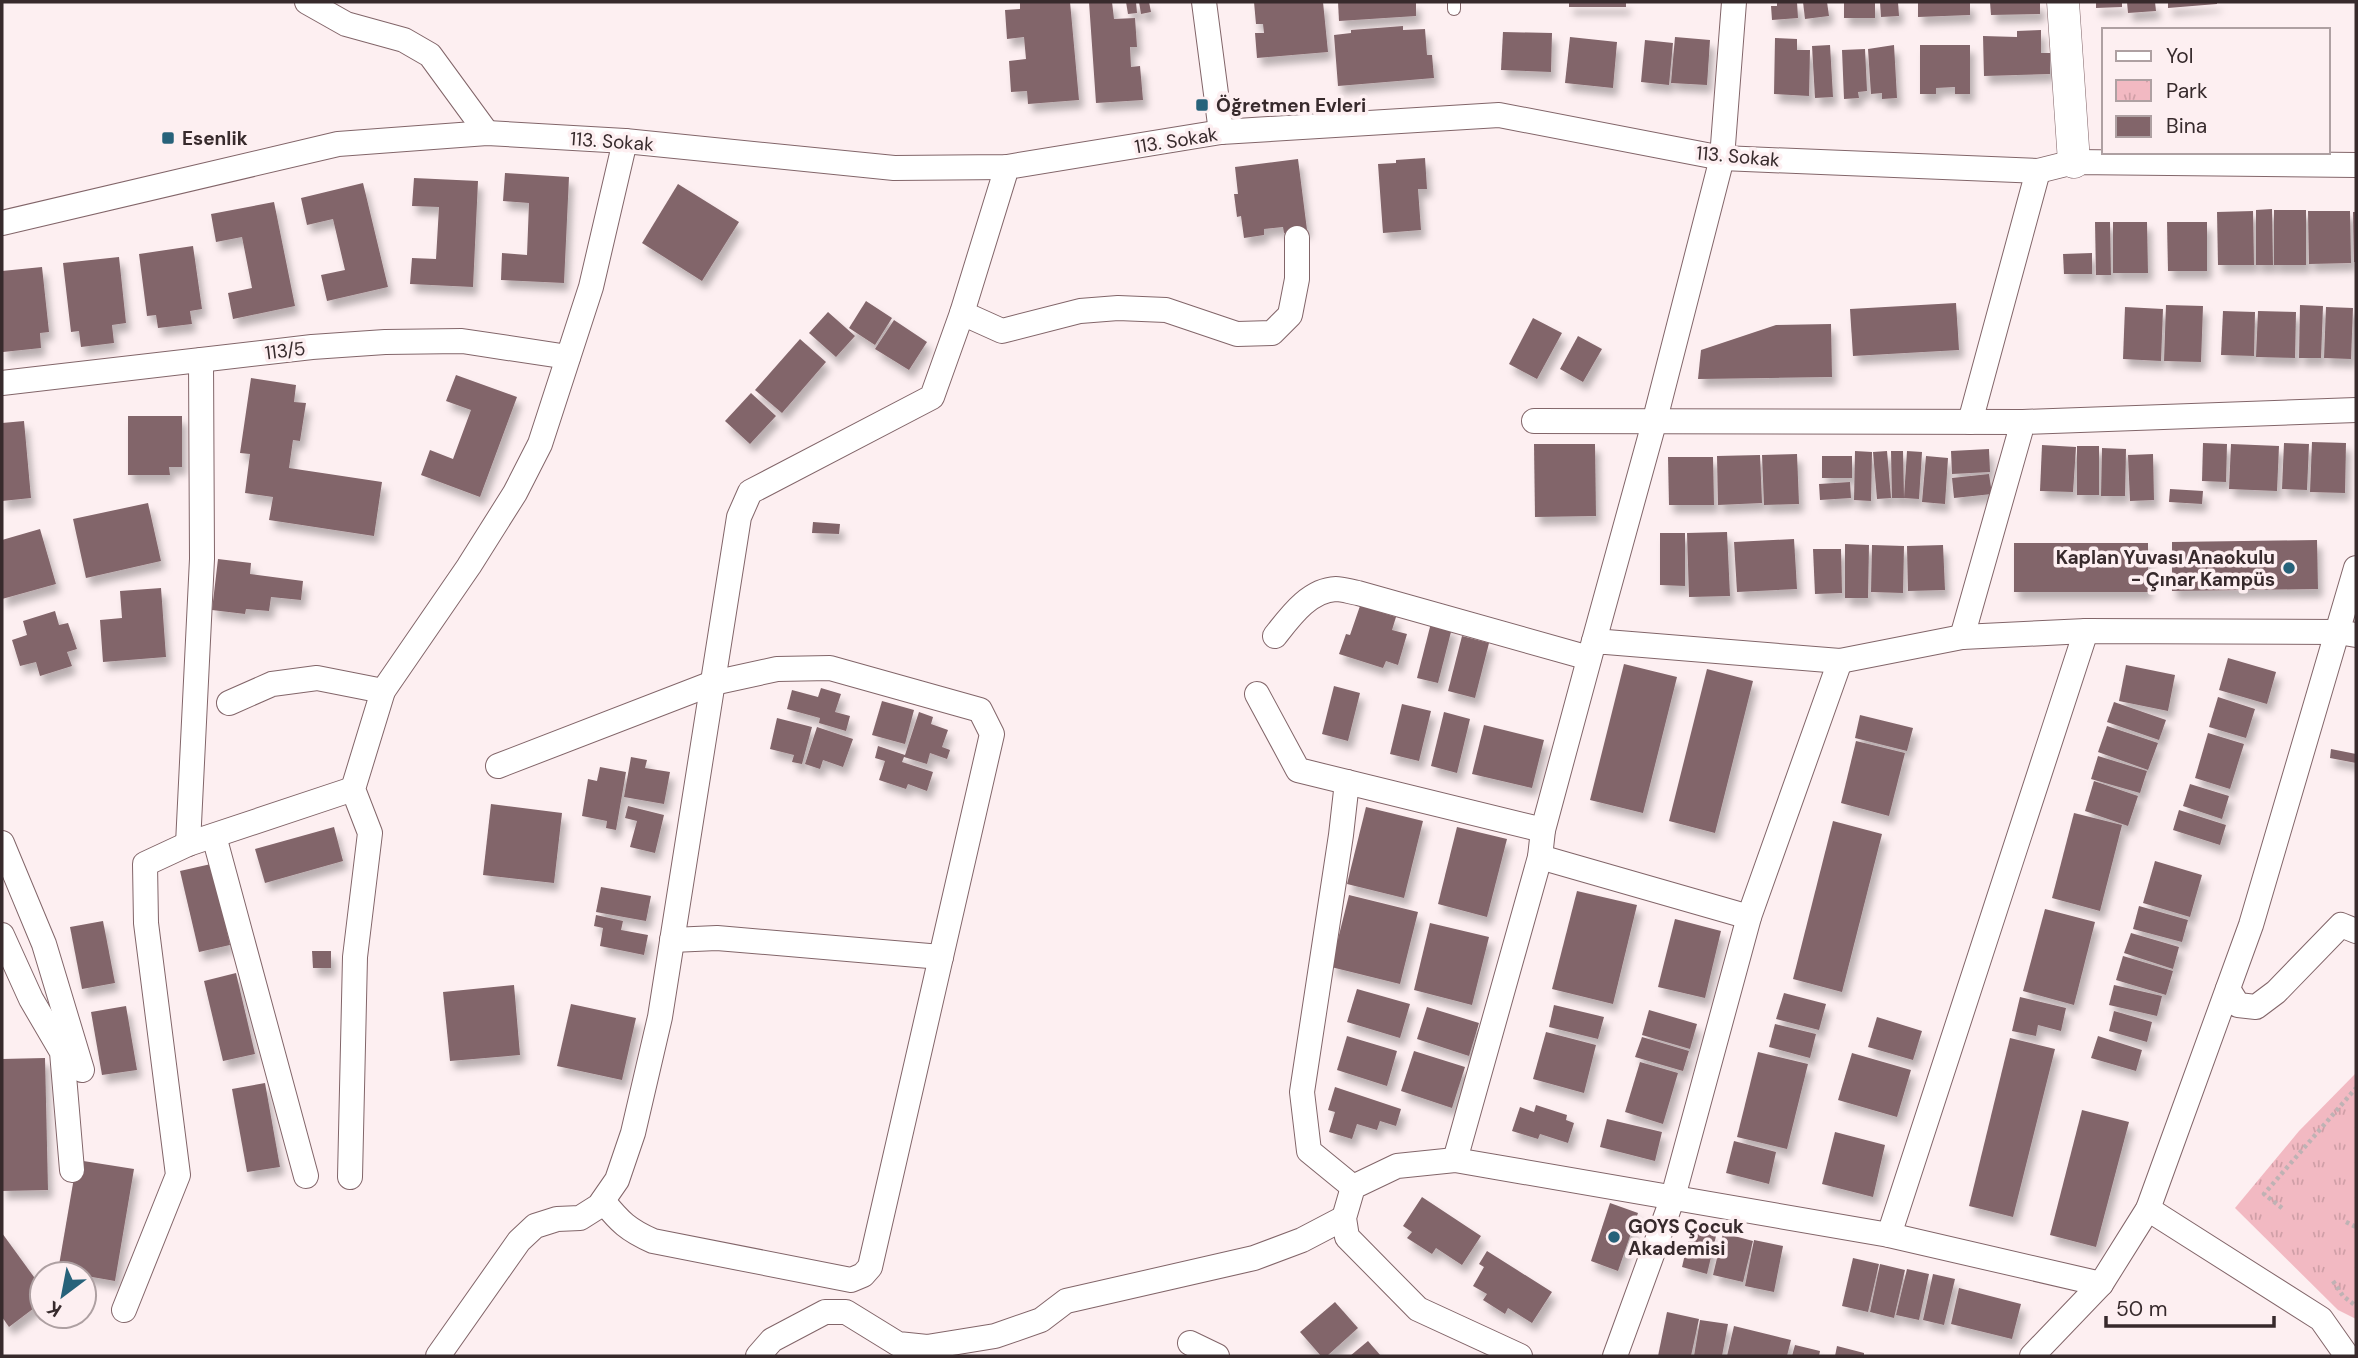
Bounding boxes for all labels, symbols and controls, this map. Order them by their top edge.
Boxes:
legend [2102,28,2330,154]
text: Yol [2166,42,2194,70]
text: Park [2166,77,2208,105]
place label: Öğretmen Evleri [1216,93,1366,118]
marker: Öğretmen Evleri [1194,97,1210,113]
text: Bina [2166,112,2207,140]
street label: 113. Sokak [1133,122,1220,159]
place label: Esenlik [182,126,248,151]
street label: 113. Sokak [569,126,655,157]
marker: Esenlik [160,130,176,146]
street label: 113. Sokak [1695,140,1781,173]
street label: 113/5 [263,336,307,365]
place label: Kaplan Yuvası Anaokulu - Çınar Kampüs [2056,545,2275,592]
marker: Kaplan Yuvası Anaokulu - Çınar Kampüs [2281,560,2297,576]
place label: GOYS Çocuk Akademisi [1628,1214,1744,1261]
marker: GOYS Çocuk Akademisi [1606,1229,1622,1245]
north arrow [28,1260,98,1330]
scale bar [2106,1284,2274,1328]
text: K [42,1295,66,1323]
text: 50 m [2116,1295,2167,1323]

